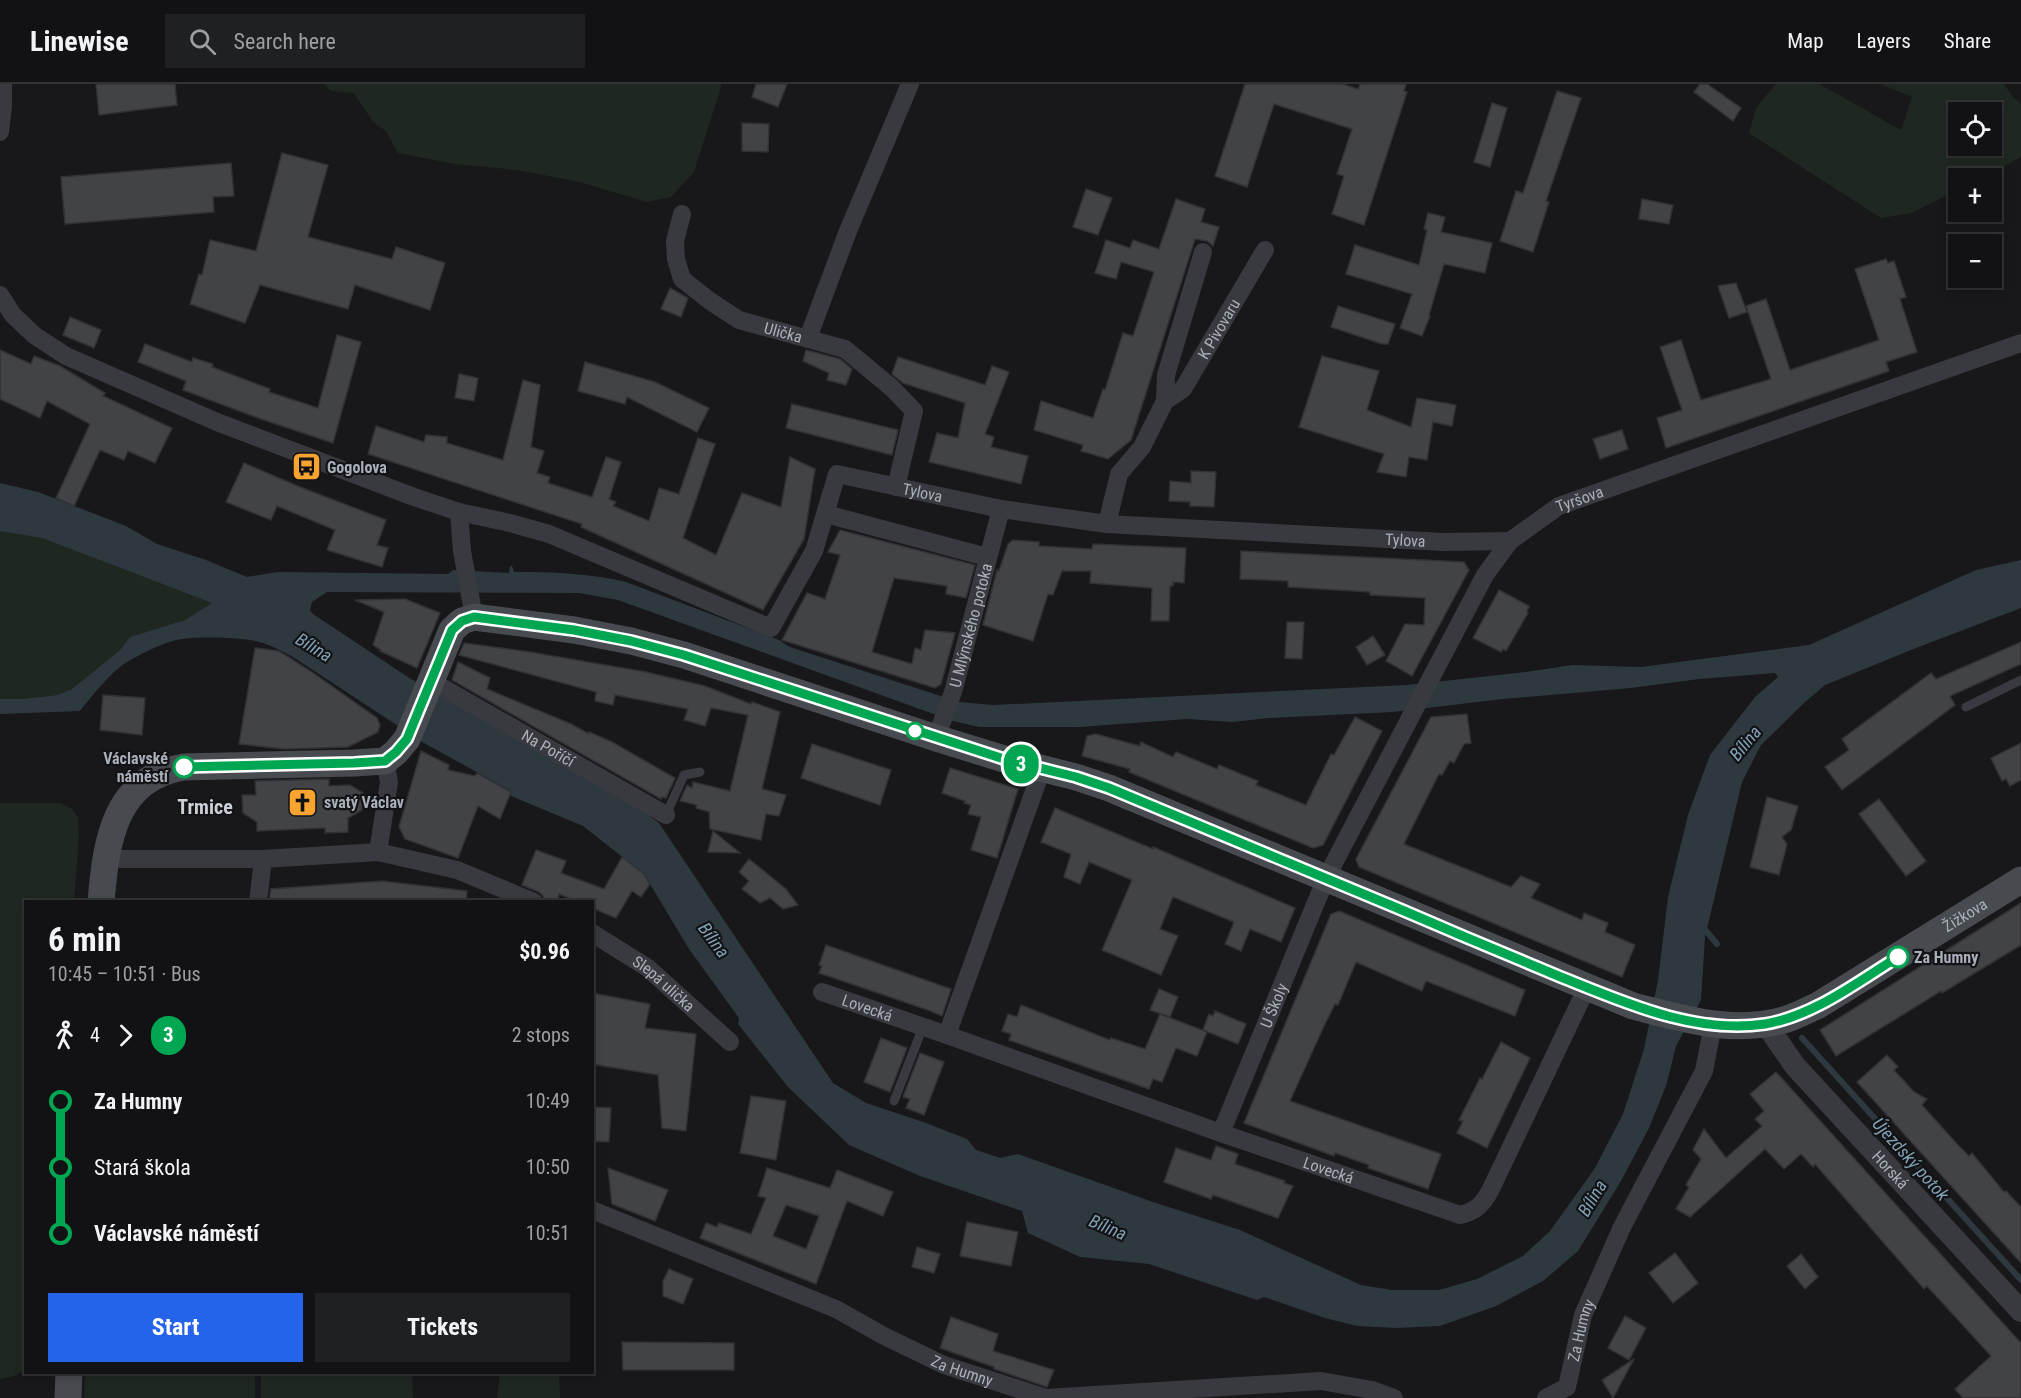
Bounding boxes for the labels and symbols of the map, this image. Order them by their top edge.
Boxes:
street label: K Pivovaru [1193,295,1244,362]
street label: Ulička [762,318,804,346]
bus stop icon: Gogolova [290,451,322,483]
place label: Gogolova [327,458,387,477]
street label: Tylova [901,479,944,506]
street label: Tyršova [1553,482,1606,516]
street label: Tylova [1385,529,1426,551]
street label: U Mlýnského potoka [945,561,996,689]
water label: Bílina [292,628,336,666]
water label: Bílina [1725,721,1765,765]
unlabelled marker [906,722,924,740]
street label: Na Poříčí [518,725,579,771]
line badge: 3 [1002,744,1040,784]
place label: Václavské náměstí [103,749,170,786]
marker: Václavské náměstí [173,756,195,778]
church icon: svatý Václav [287,786,319,818]
place label: svatý Václav [324,793,404,812]
district label: Trmice [177,795,233,819]
street label: Žižkova [1939,894,1990,936]
water label: Bílina [694,918,734,962]
marker: Za Humny [1887,946,1909,968]
place label: Za Humny [1914,948,1978,967]
street label: Slepá ulička [629,951,699,1015]
street label: U Školy [1256,980,1291,1031]
street label: Lovecká [840,990,895,1025]
water label: Újezdský potok [1868,1113,1954,1206]
street label: Horská [1868,1147,1913,1193]
street label: Lovecká [1301,1153,1356,1187]
water label: Bílina [1573,1176,1611,1220]
water label: Bílina [1086,1210,1130,1244]
street label: Za Humny [1563,1296,1598,1363]
street label: Za Humny [928,1351,996,1390]

